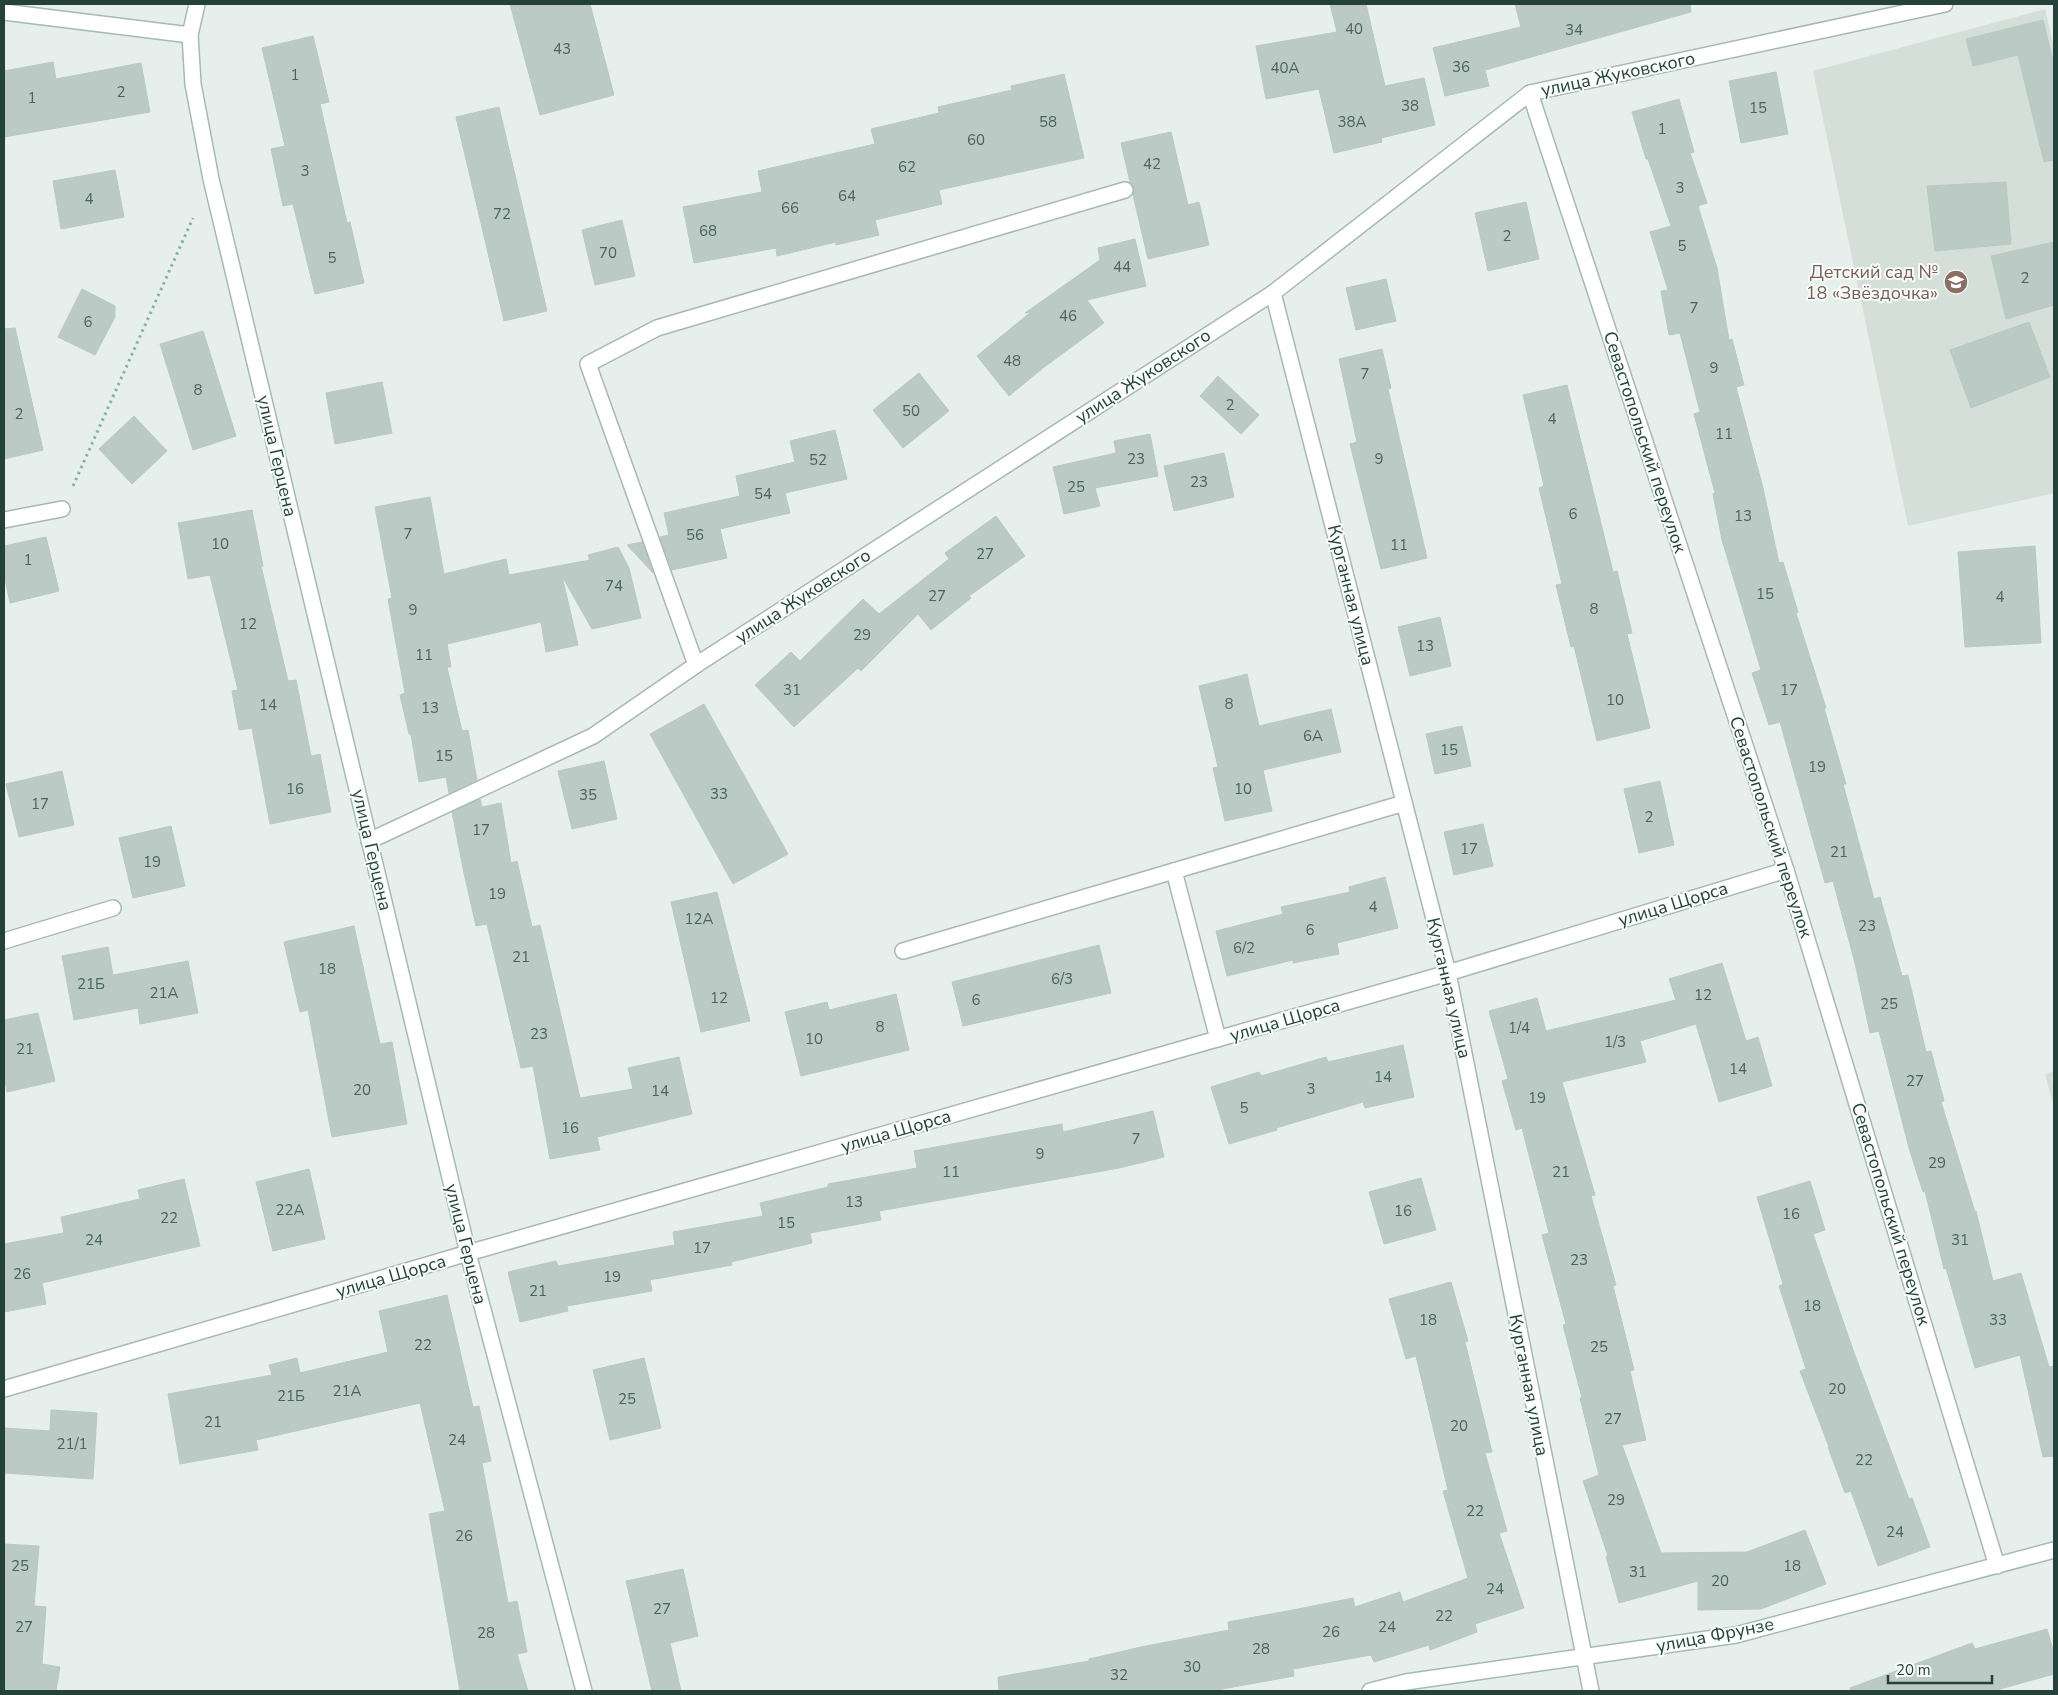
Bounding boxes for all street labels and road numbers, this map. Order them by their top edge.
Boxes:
street label: улица Жуковского [1539,46,1697,102]
street label: улица Жуковского [1071,323,1215,429]
street label: Севастопольский переулок [1598,328,1692,556]
street label: улица Герцена [251,393,303,519]
street label: Курганная улица [1322,522,1380,668]
street label: улица Жуковского [731,543,875,649]
street label: Севастопольский переулок [1724,713,1818,941]
street label: улица Герцена [346,787,398,913]
street label: улица Щорса [1615,876,1731,932]
street label: Курганная улица [1421,915,1477,1061]
street label: улица Щорса [1227,993,1343,1047]
street label: Севастопольский переулок [1846,1100,1936,1329]
street label: улица Щорса [838,1104,954,1158]
street label: улица Герцена [439,1181,493,1307]
street label: улица Щорса [333,1249,449,1303]
street label: Курганная улица [1503,1312,1555,1458]
street label: улица Фрунзе [1654,1612,1776,1658]

